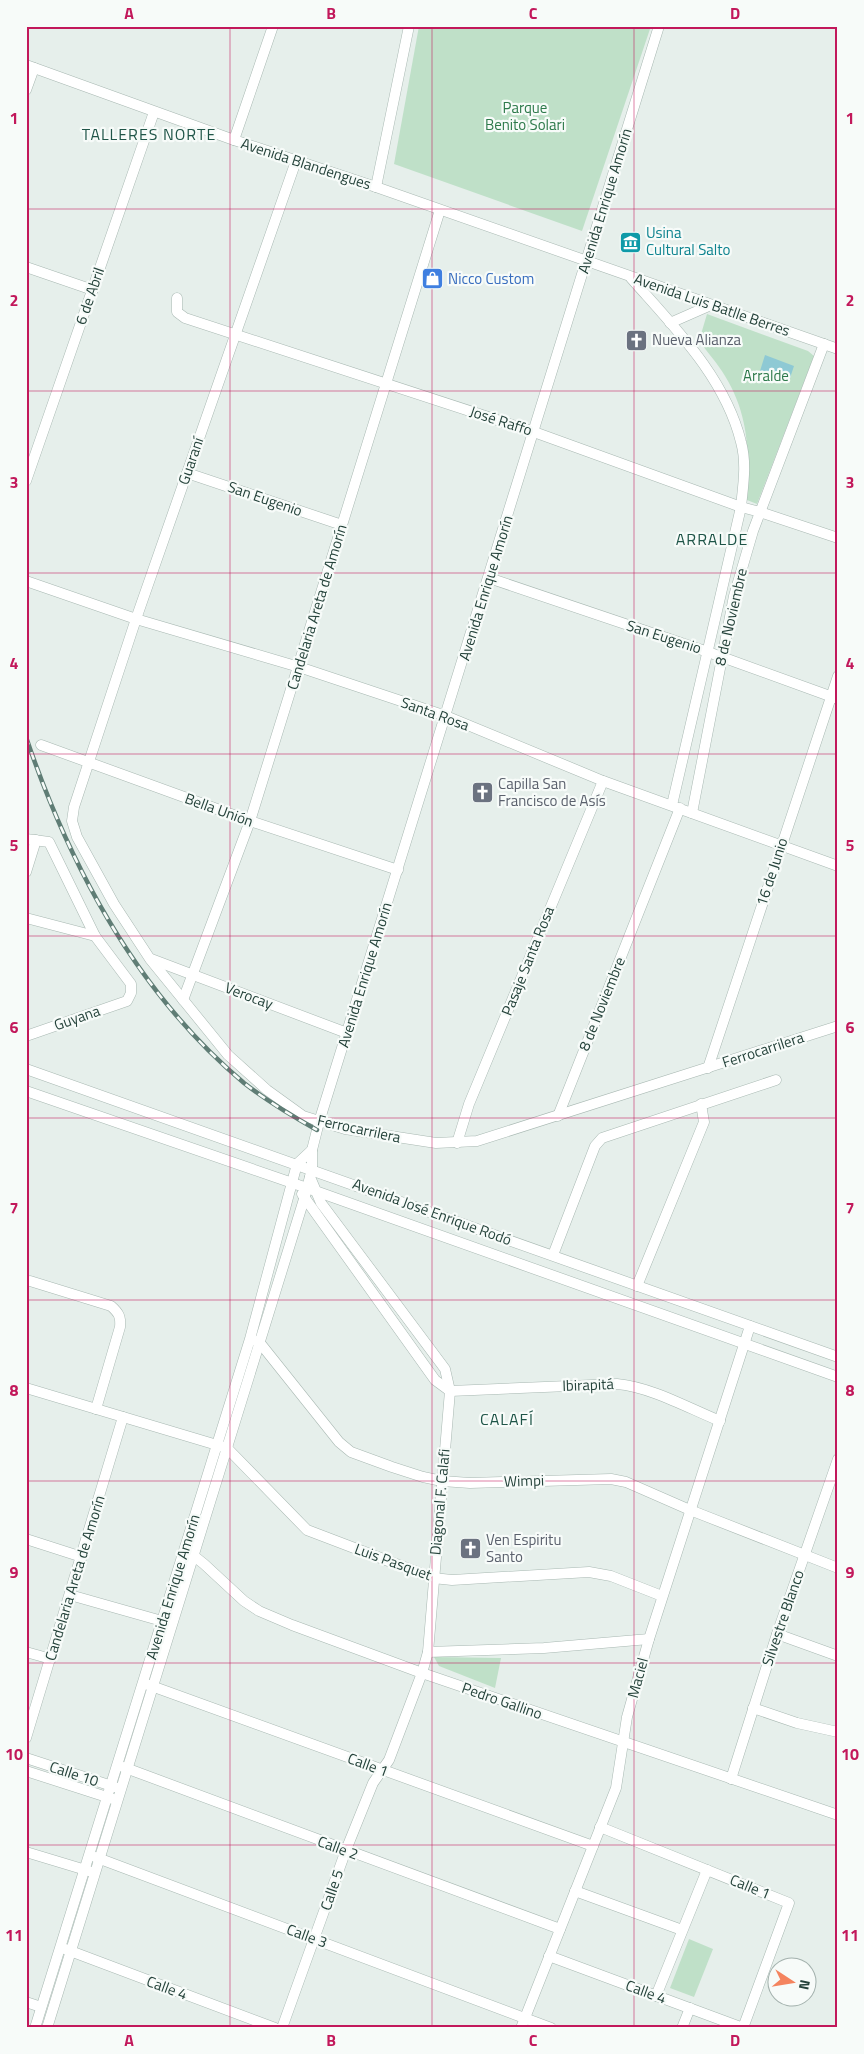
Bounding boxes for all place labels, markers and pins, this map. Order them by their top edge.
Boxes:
place label: Usina Cultural Salto [646,221,731,261]
museum icon: Usina Cultural Salto [618,230,642,254]
shop icon: Nicco Custom [420,267,444,291]
place label: Nicco Custom [448,267,534,290]
church icon: Nueva Alianza [624,328,648,352]
place label: Nueva Alianza [652,328,742,351]
place label: Capilla San Francisco de Asís [498,772,606,812]
church icon: Capilla San Francisco de Asís [470,781,494,805]
place label: Ven Espiritu Santo [486,1528,561,1568]
church icon: Ven Espiritu Santo [458,1537,482,1561]

